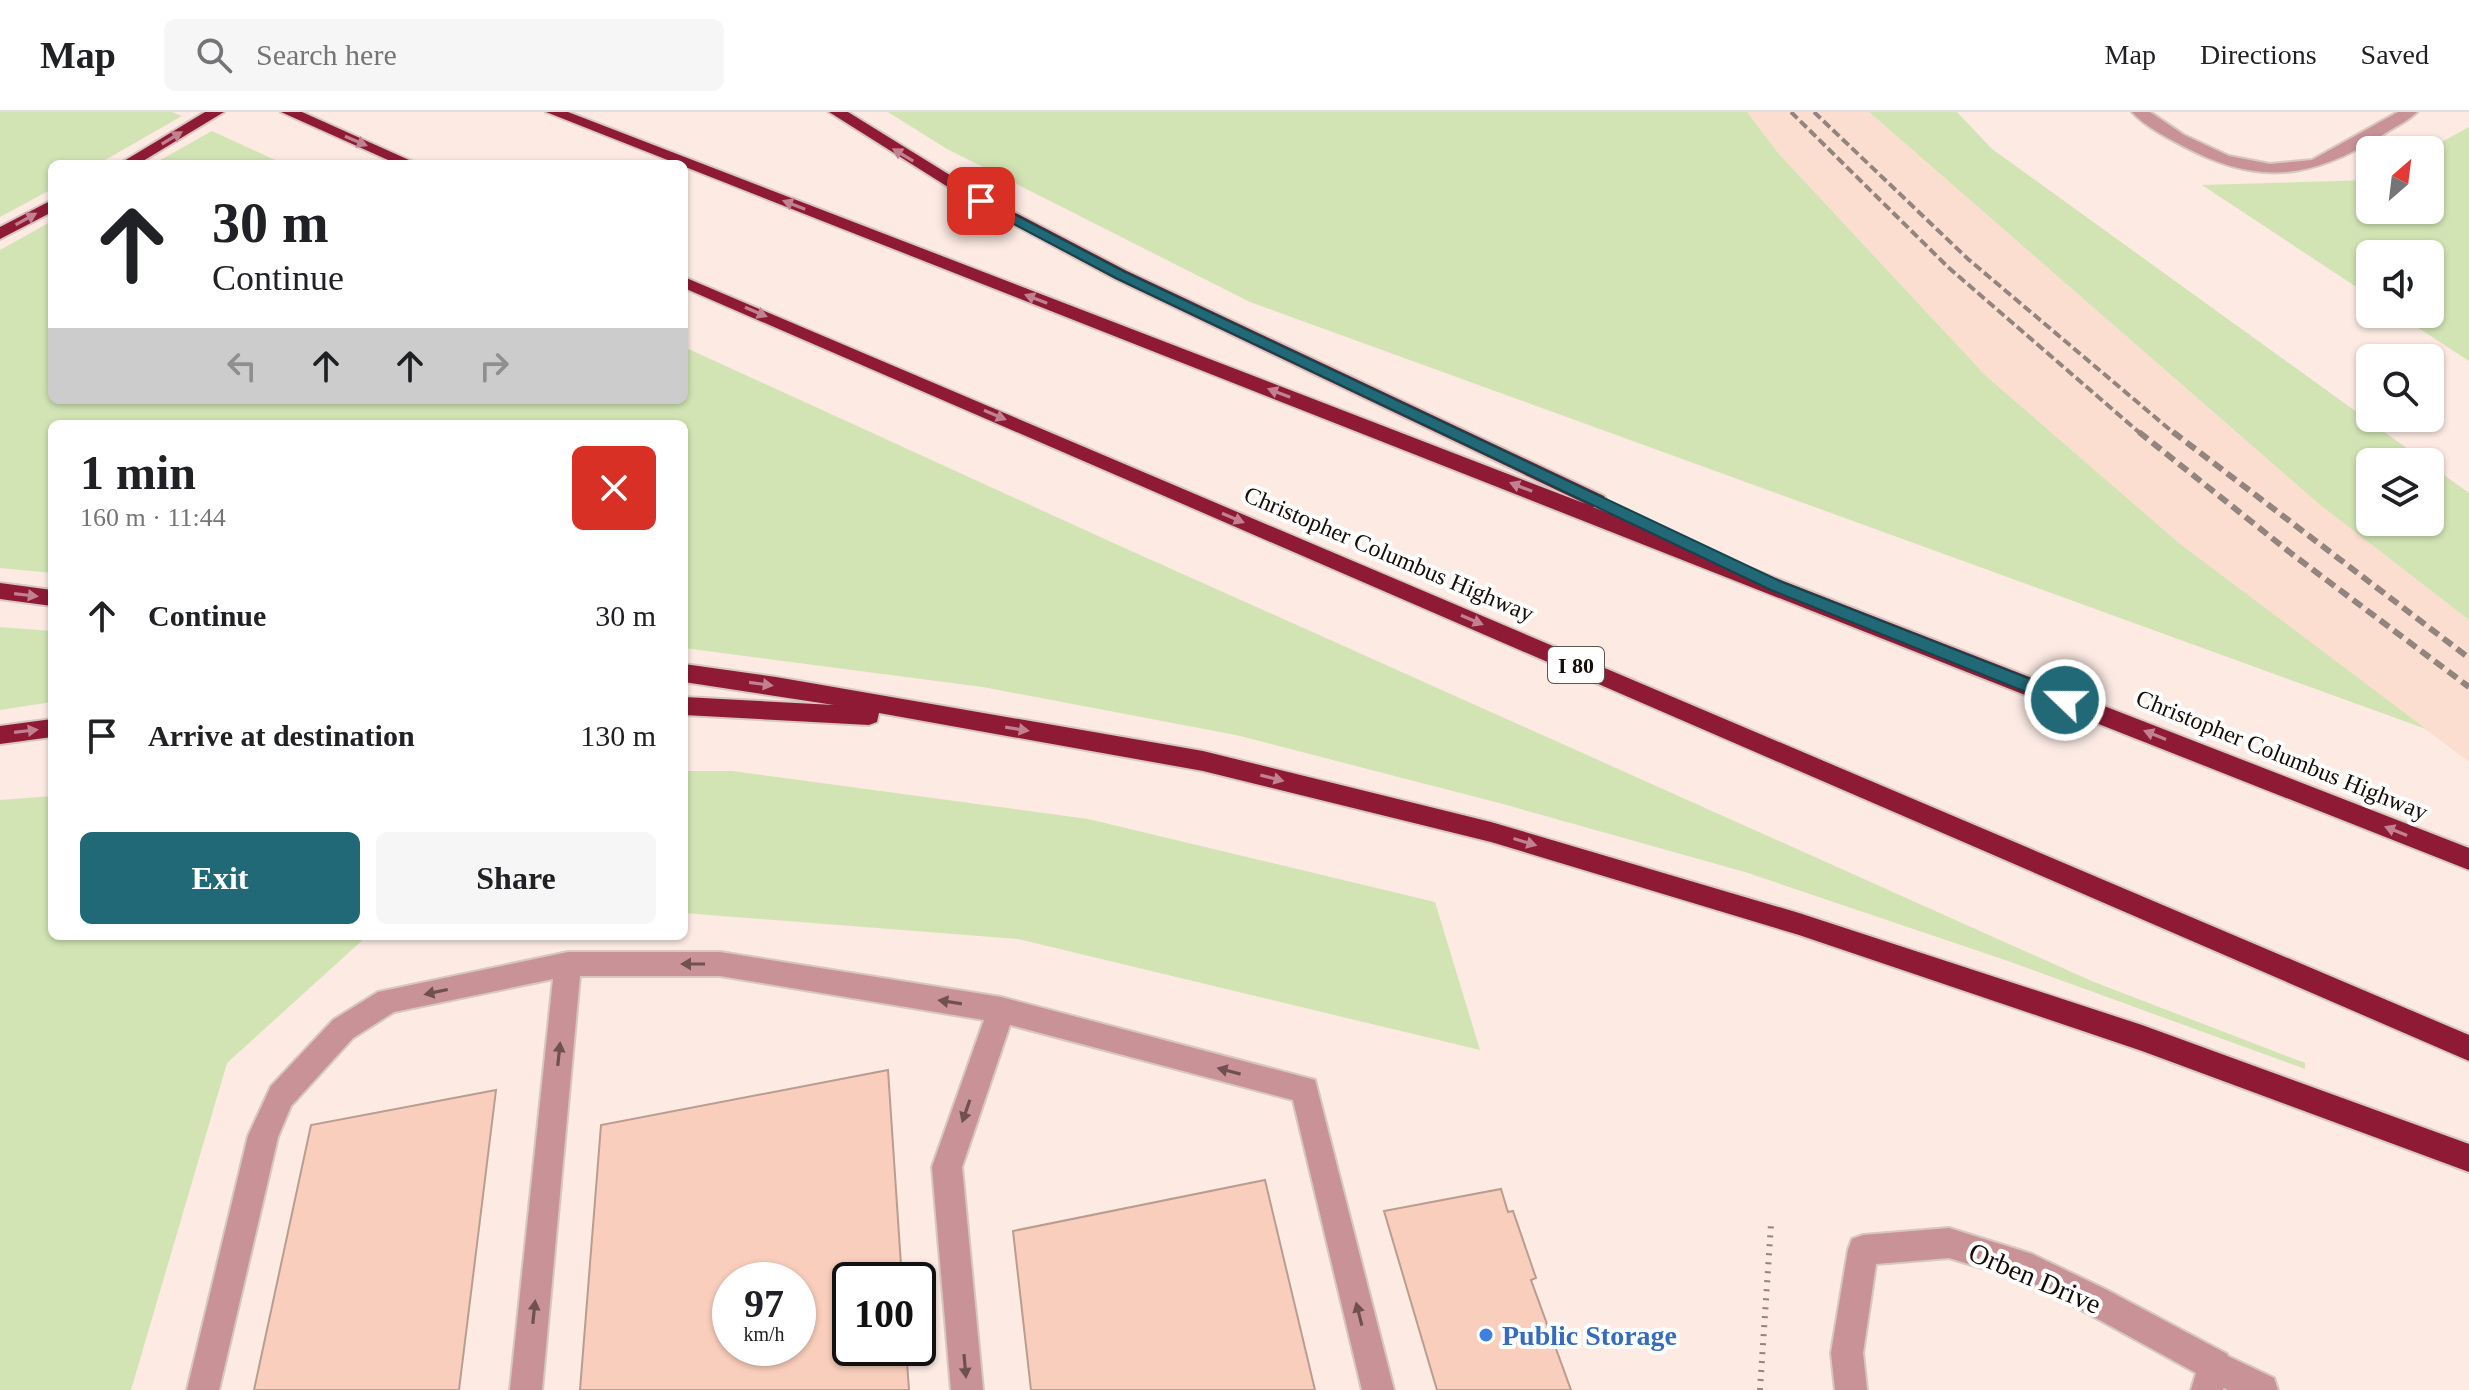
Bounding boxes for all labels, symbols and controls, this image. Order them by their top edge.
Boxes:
search box [164,19,724,91]
icon: search [192,33,236,77]
text: Map [40,34,116,76]
text: Search here [256,38,397,71]
text: Map [2105,39,2156,70]
text: Directions [2200,39,2317,70]
text: Saved [2361,39,2429,70]
one-way arrow [161,132,183,146]
one-way arrow [344,134,368,147]
north arrow [2356,136,2444,224]
map controls [2356,136,2444,536]
one-way arrow [892,149,914,163]
pin [947,167,1015,235]
icon: arrive [959,179,1003,223]
icon: ahead [80,192,184,296]
text: 30 m [212,192,329,254]
one-way arrow [782,198,806,211]
one-way arrow [15,213,37,227]
button: sound [2356,240,2444,328]
text: Continue [212,258,344,298]
one-way arrow [1024,292,1048,305]
one-way arrow [744,306,768,319]
icon: left [220,344,264,388]
icon: ahead [304,344,348,388]
icon: ahead [388,344,432,388]
icon: right [472,344,516,388]
button: search [2356,344,2444,432]
one-way arrow [1267,386,1291,399]
one-way arrow [983,408,1006,422]
text: 1 min [80,446,196,499]
button: close [572,446,656,530]
button: layers [2356,448,2444,536]
one-way arrow [1509,480,1533,493]
street label: Christopher Columbus Highway [1240,481,1538,627]
text: 160 m · 11:44 [80,503,226,532]
one-way arrow [1222,511,1245,524]
one-way arrow [14,588,39,601]
icon: ahead [80,594,124,638]
text: Continue [148,599,266,632]
text: 30 m [595,599,656,632]
one-way arrow [1460,614,1484,627]
road number: I 80 [1548,647,1604,683]
position arrow [2023,658,2107,742]
one-way arrow [749,678,774,691]
street label: Christopher Columbus Highway [2132,685,2432,825]
icon: arrive [80,714,124,758]
text: Arrive at destination [148,719,415,752]
text: 130 m [580,719,656,752]
one-way arrow [1005,723,1030,736]
one-way arrow [14,725,39,738]
one-way arrow [2143,728,2167,741]
one-way arrow [1260,773,1285,785]
one-way arrow [2384,824,2408,837]
button: Exit [80,832,360,924]
button: Share [376,832,656,924]
one-way arrow [1513,836,1537,848]
one-way arrow [680,958,705,970]
one-way arrow [423,986,448,998]
one-way arrow [937,995,962,1008]
one-way arrow [553,1041,566,1066]
one-way arrow [1217,1064,1242,1076]
one-way arrow [960,1099,972,1123]
street label: Orben Drive [1964,1236,2106,1320]
speed limit sign: 100 [832,1262,936,1366]
text: 97 [744,1281,784,1326]
one-way arrow [527,1299,540,1324]
one-way arrow [1352,1302,1365,1327]
place label: Public Storage [1502,1320,1677,1351]
text: km/h [743,1323,785,1345]
marker: Public Storage [1477,1326,1495,1344]
one-way arrow [959,1354,972,1379]

